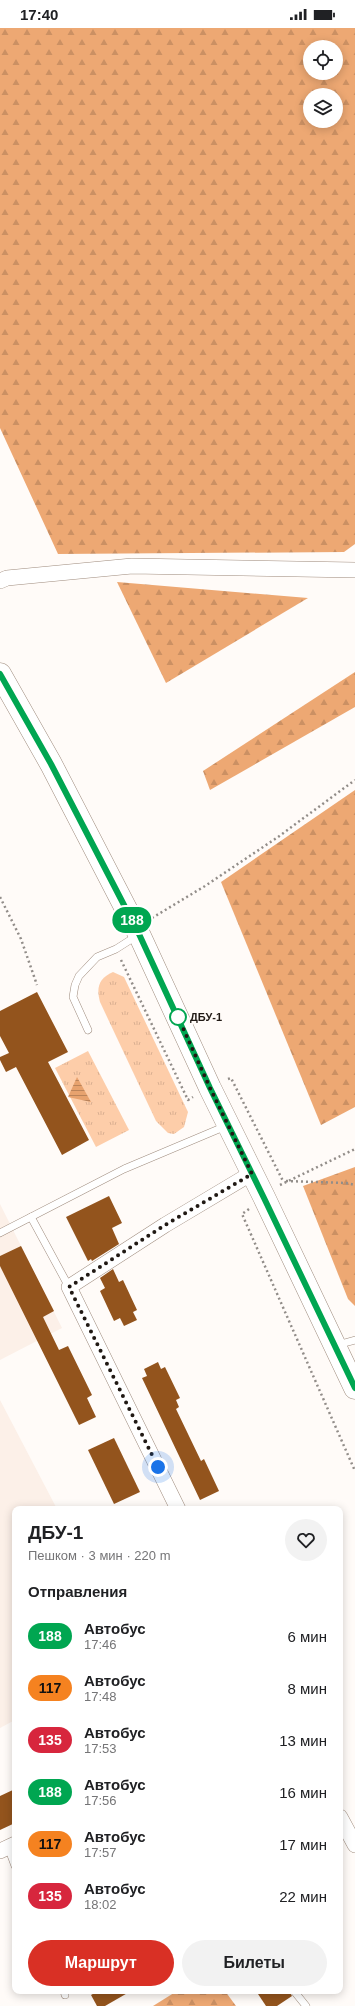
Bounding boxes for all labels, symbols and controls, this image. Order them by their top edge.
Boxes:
text: 17:40 [20,6,58,23]
map controls [303,40,343,128]
button: locate [303,40,343,80]
button: layers [303,88,343,128]
line badge: 188 [109,907,155,933]
text: 188 [120,912,144,928]
marker: ДБУ-1 [169,1008,187,1026]
place label: ДБУ-1 [190,1011,222,1023]
your location [148,1457,168,1477]
button: heart [285,1519,327,1561]
text: ДБУ-1 [28,1522,83,1543]
text: Пешком · 3 мин · 220 m [28,1548,170,1563]
text: Отправления [28,1583,127,1600]
text: Автобус [84,1620,146,1637]
text: 188 [38,1628,62,1644]
text: 6 мин [288,1628,327,1645]
text: 17:46 [84,1637,117,1652]
text: Автобус [84,1672,146,1689]
text: 117 [39,1680,61,1696]
text: 8 мин [288,1680,327,1697]
text: 17:48 [84,1689,117,1704]
text: Автобус [84,1724,146,1741]
text: 135 [38,1732,62,1748]
text: 13 мин [279,1732,327,1749]
text: 17:53 [84,1741,117,1756]
text: Автобус [84,1776,146,1793]
text: 188 [38,1784,62,1800]
text: 16 мин [279,1784,327,1801]
text: 17:56 [84,1793,117,1808]
text: Автобус [84,1828,146,1845]
text: 117 [39,1836,61,1852]
text: 17 мин [279,1836,327,1853]
text: 17:57 [84,1845,117,1860]
text: Автобус [84,1880,146,1897]
text: 135 [38,1888,62,1904]
text: 22 мин [279,1888,327,1905]
text: 18:02 [84,1897,117,1912]
button: Маршрут [28,1940,174,1986]
button: Билеты [182,1940,327,1986]

